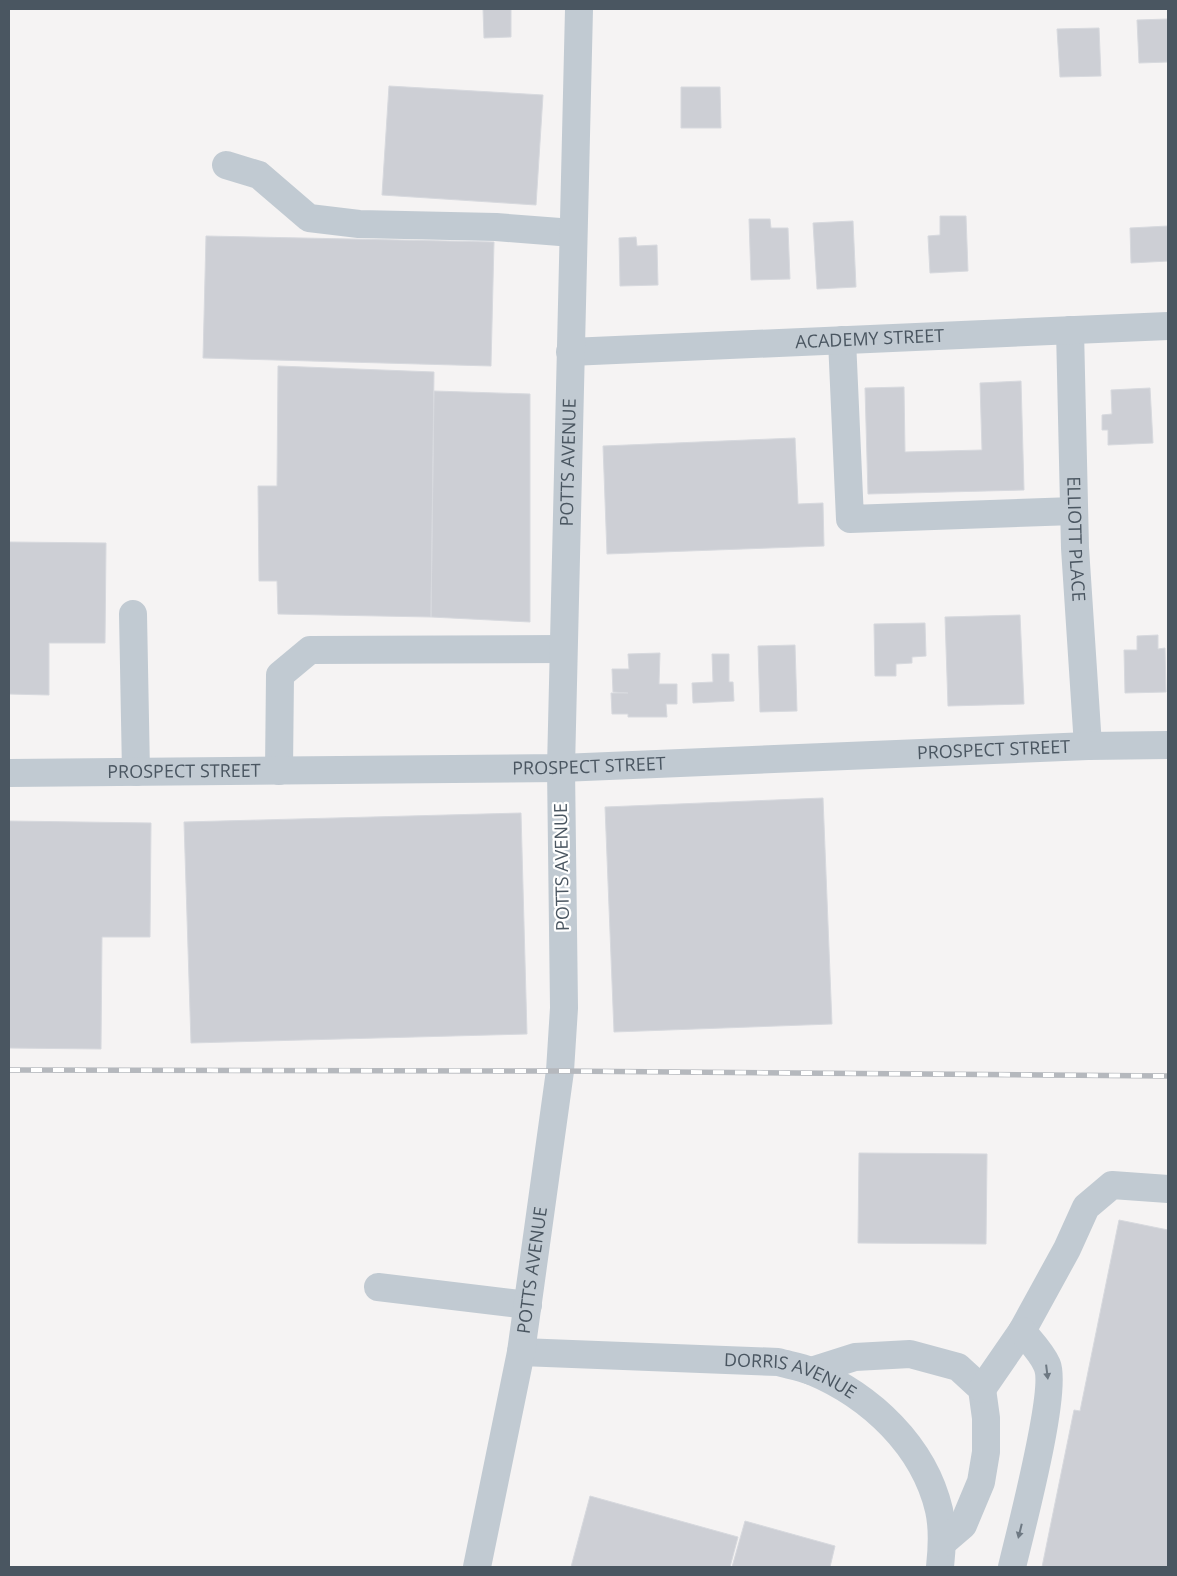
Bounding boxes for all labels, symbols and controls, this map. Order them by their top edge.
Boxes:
street label: ACADEMY STREET [795,323,945,353]
street label: POTTS AVENUE [554,398,581,527]
street label: ELLIOTT PLACE [1062,476,1091,602]
street label: PROSPECT STREET [916,734,1071,764]
street label: PROSPECT STREET [512,751,666,779]
street label: PROSPECT STREET [107,758,261,783]
street label: POTTS AVENUE [548,803,574,931]
street label: POTTS AVENUE [511,1205,552,1335]
street label: DORRIS AVENUE [724,1347,862,1404]
one-way arrow [1043,1364,1051,1380]
one-way arrow [1016,1523,1024,1538]

